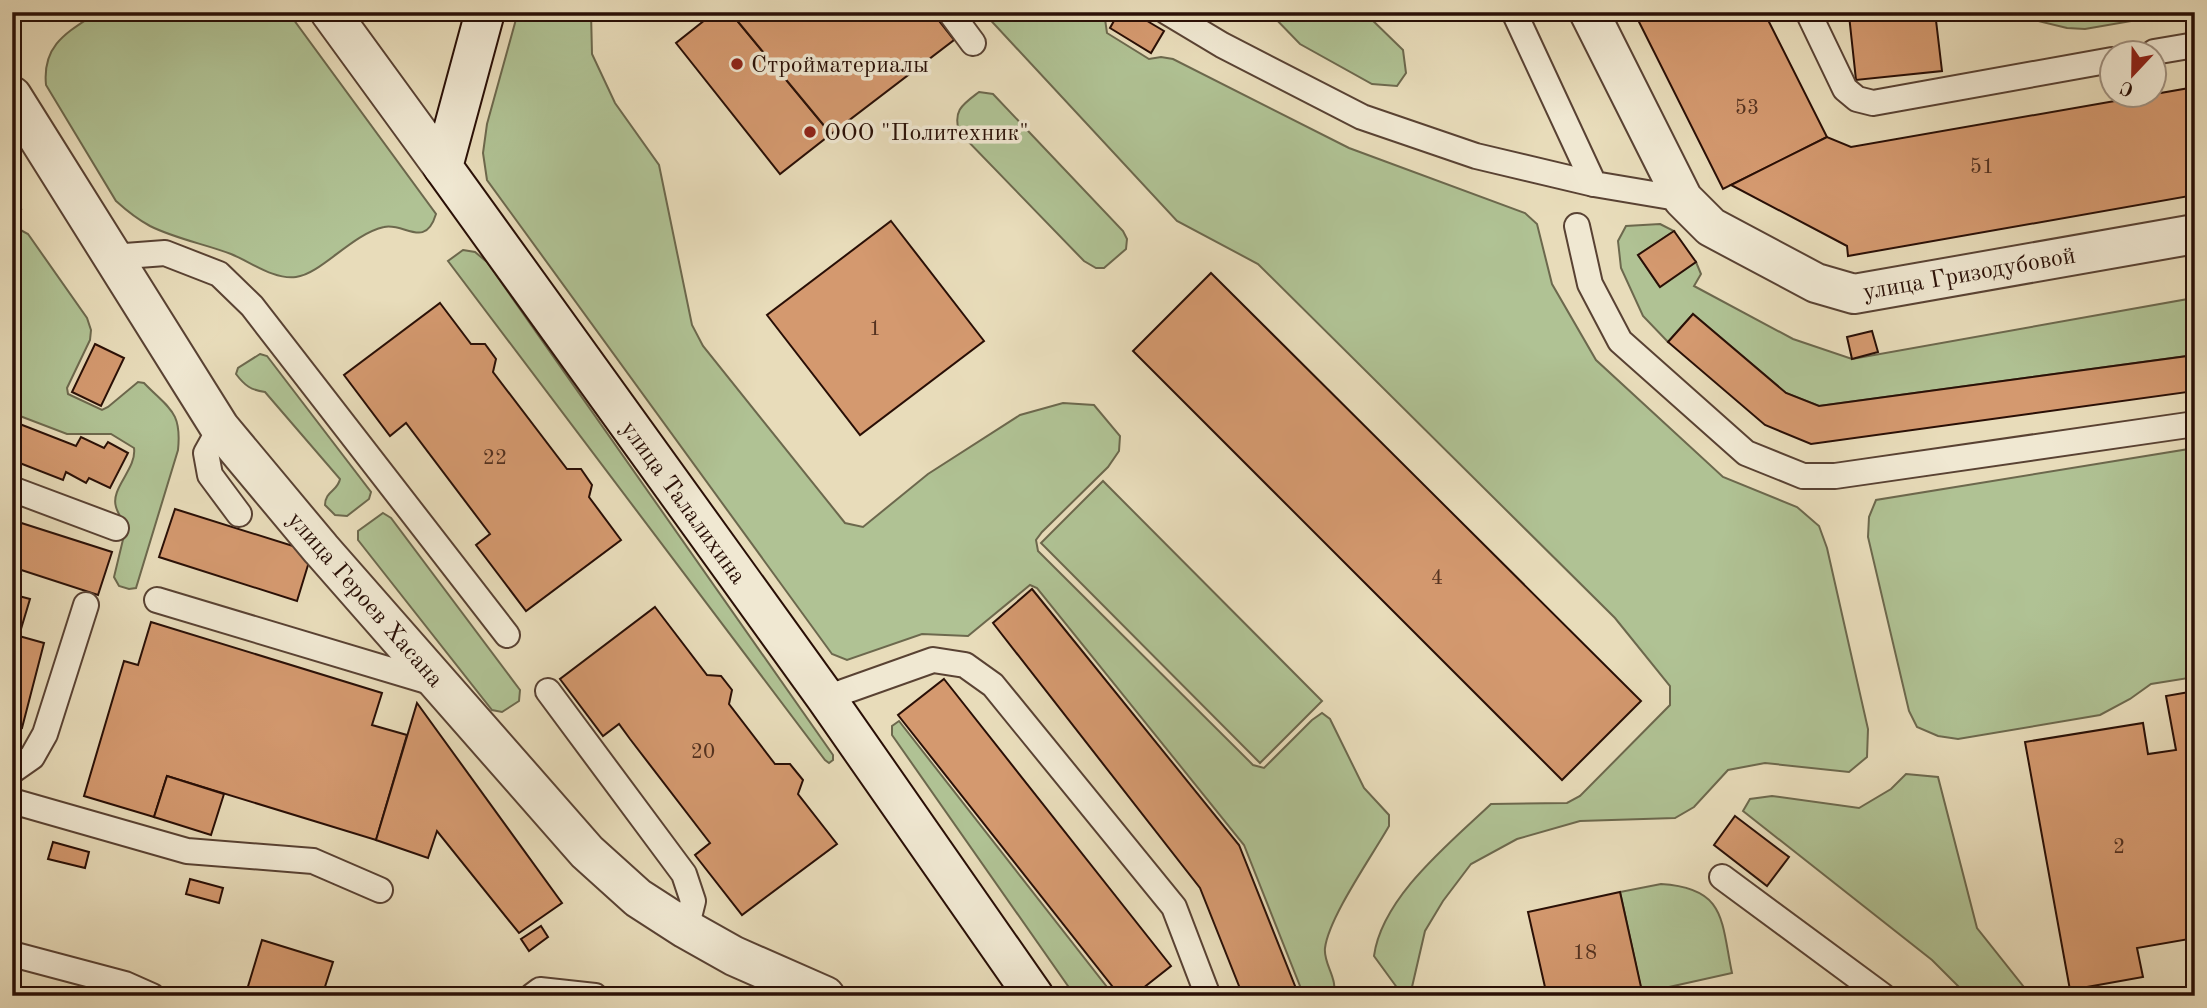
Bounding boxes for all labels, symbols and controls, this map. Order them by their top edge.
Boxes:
north arrow [2098,38,2168,108]
place label: Стройматериалы [751,54,929,78]
marker: Стройматериалы [729,56,745,72]
text: С [2118,76,2137,99]
house number: 53 [1735,98,1759,119]
place label: ООО "Политехник" [824,122,1029,146]
marker: ООО "Политехник" [802,124,818,140]
house number: 51 [1970,157,1994,178]
street label: улица Гризодубовой [1861,244,2077,305]
house number: 1 [869,319,881,340]
street label: улица Талалихина [615,417,750,589]
house number: 22 [483,448,507,469]
street label: улица Героев Хасана [282,508,447,693]
house number: 4 [1431,568,1443,589]
house number: 20 [691,742,715,763]
house number: 2 [2113,837,2125,858]
house number: 18 [1573,943,1597,964]

